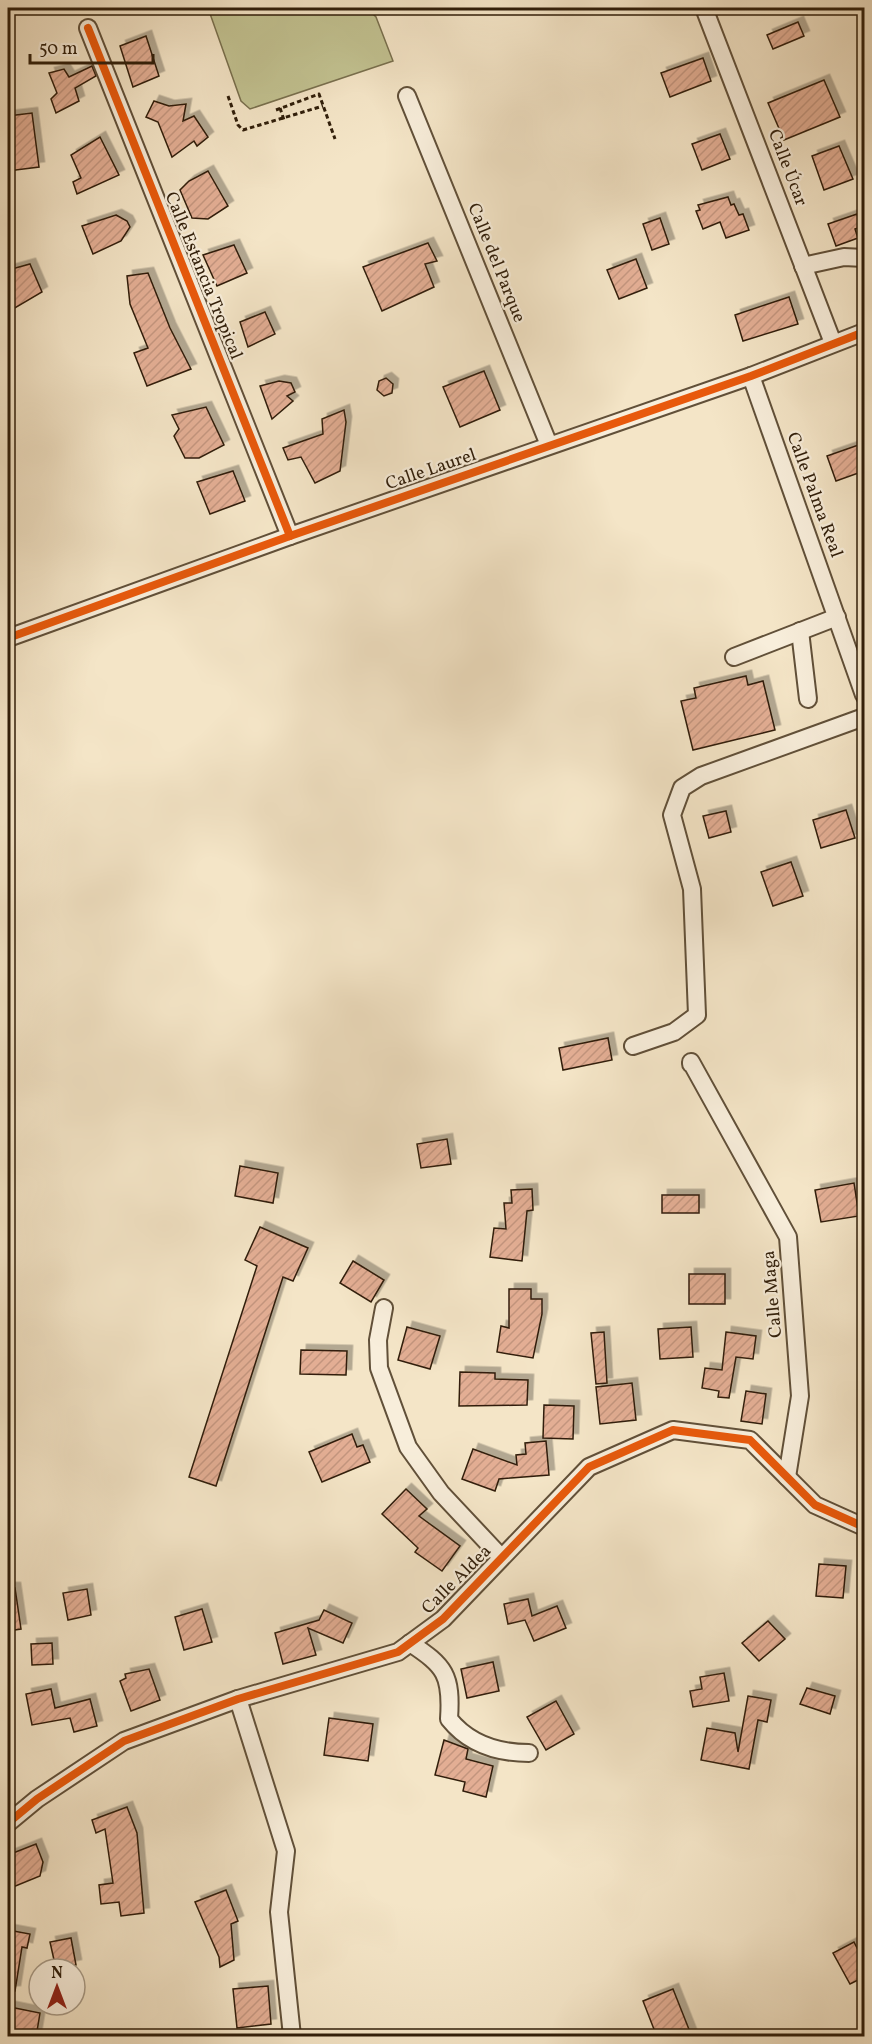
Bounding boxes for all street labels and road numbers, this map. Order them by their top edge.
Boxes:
street label: Calle Úcar [761,126,813,210]
street label: Calle Estancia Tropical [158,188,248,364]
street label: Calle del Parque [461,200,531,326]
street label: Calle Palma Real [780,429,848,561]
street label: Calle Laurel [382,443,480,497]
street label: Calle Maga [757,1249,789,1339]
street label: Calle Aldea [417,1540,497,1620]

